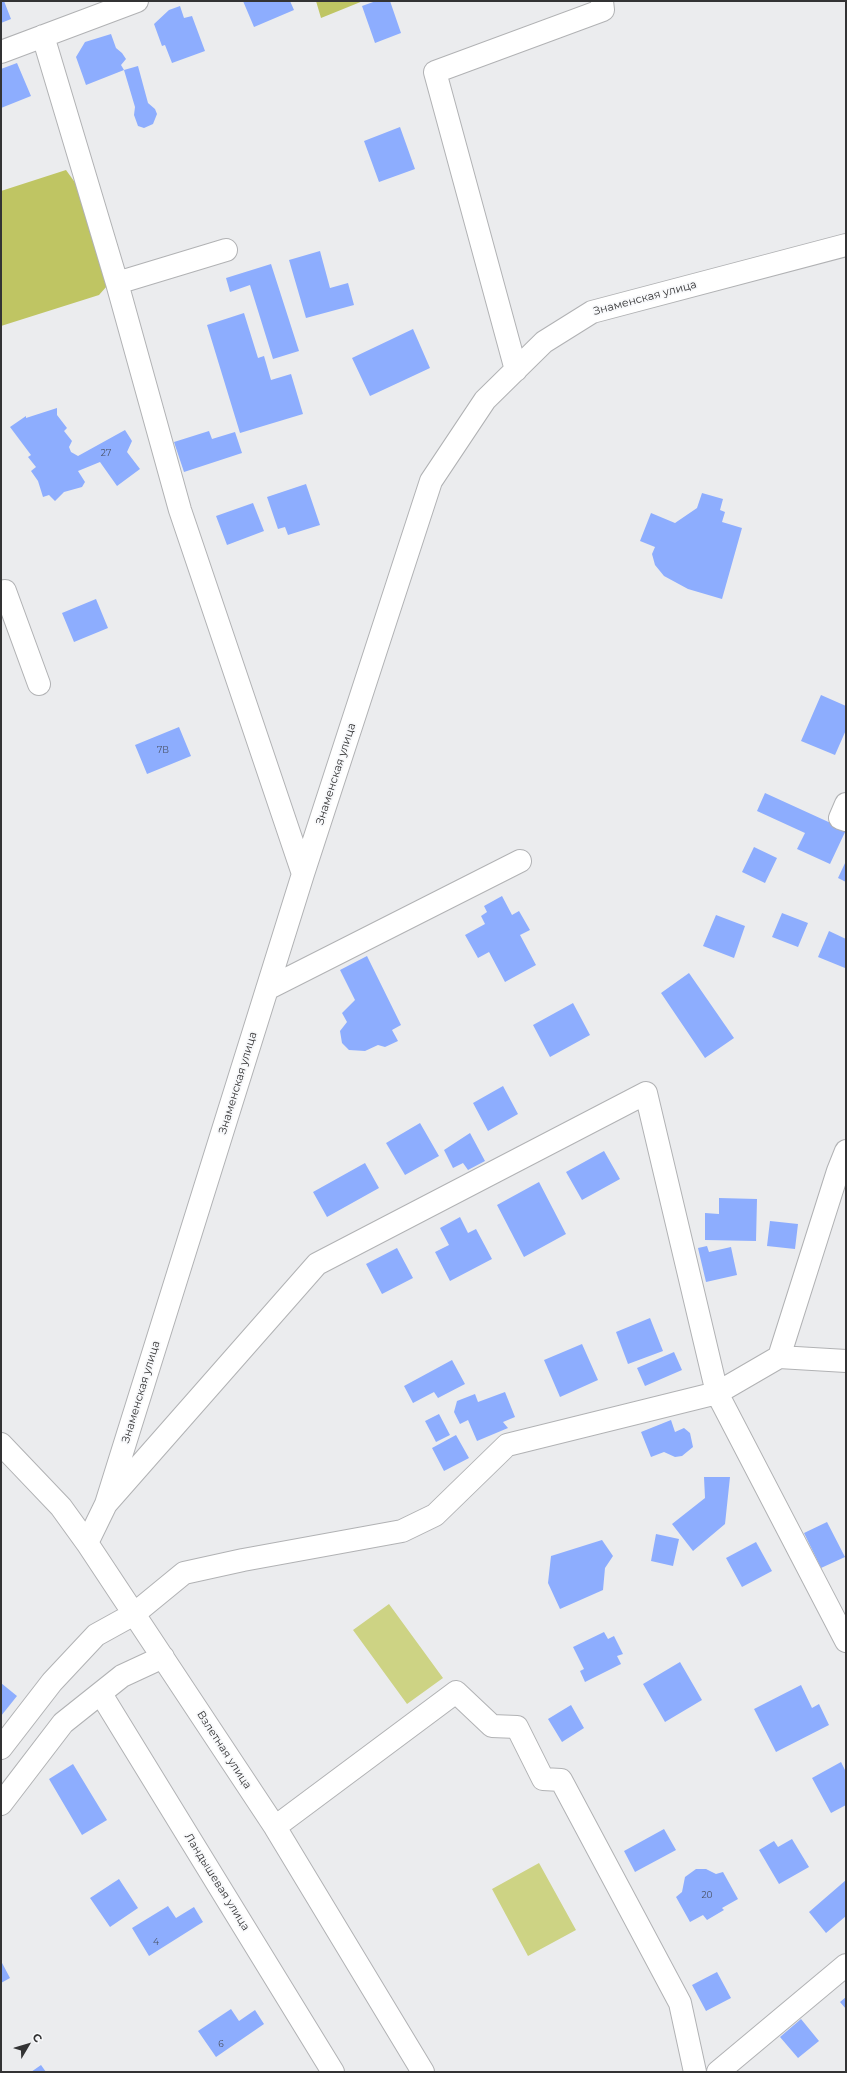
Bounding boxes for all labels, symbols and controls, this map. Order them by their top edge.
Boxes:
street label: Знаменская улица [592,278,698,318]
house number: 27 [101,448,111,458]
street label: Знаменская улица [313,721,359,827]
house number: 7В [157,745,169,755]
street label: Знаменская улица [216,1030,260,1136]
street label: Знаменская улица [119,1339,163,1445]
street label: Взлетная улица [194,1708,254,1792]
street label: Ландышевая улица [182,1831,252,1933]
house number: 20 [701,1890,713,1900]
house number: 4 [153,1937,159,1947]
north arrow [8,2025,48,2065]
text: С [29,2030,45,2045]
house number: 6 [218,2039,224,2049]

